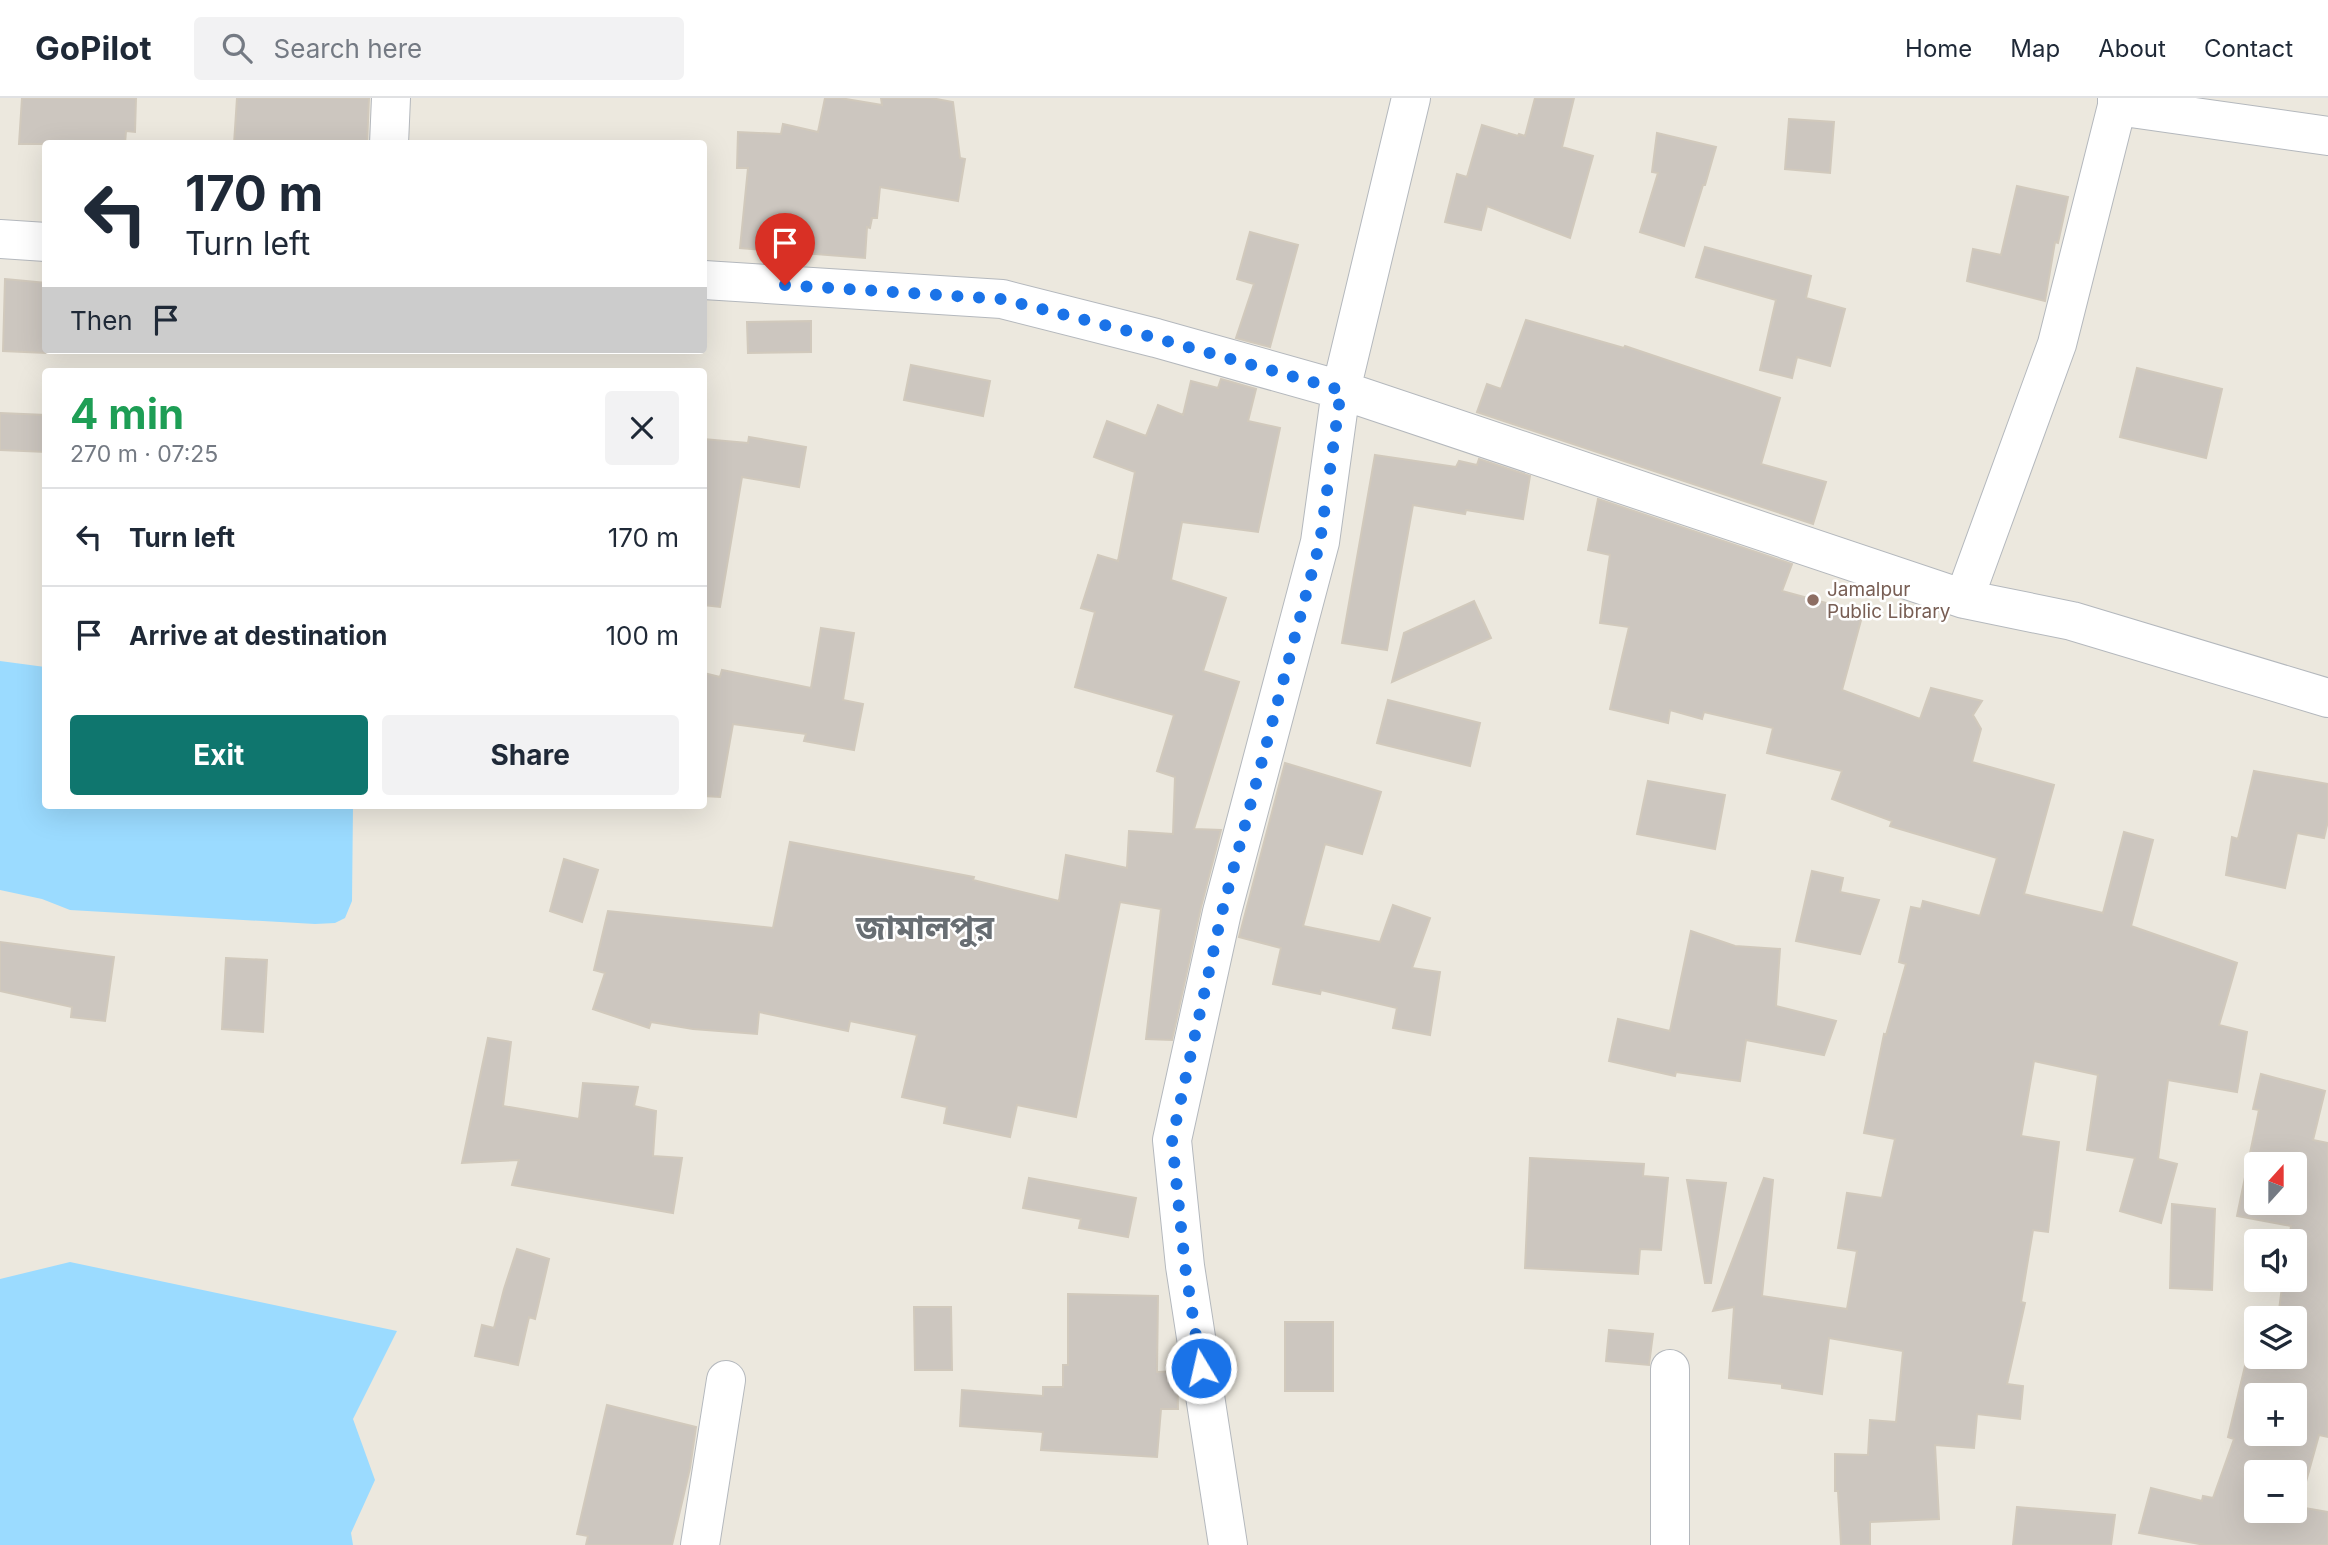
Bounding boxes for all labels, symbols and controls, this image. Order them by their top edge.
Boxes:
search box [194,17,684,80]
text: GoPilot [35,28,152,68]
icon: search [218,29,256,67]
text: Search here [274,33,422,64]
text: Home [1905,34,1972,63]
text: Map [2010,34,2060,63]
text: About [2098,34,2166,63]
text: Contact [2204,34,2293,63]
text: 170 m [185,164,323,223]
icon: left [70,168,161,259]
pin [755,213,815,285]
text: Turn left [185,224,310,263]
icon: arrive [766,224,804,262]
icon: arrive [147,301,185,339]
text: Then [70,305,133,336]
text: 4 min [70,388,184,439]
button: close [605,391,679,465]
text: 270 m · 07:25 [70,440,218,468]
icon: left [70,518,108,556]
text: Turn left [129,522,235,553]
text: 170 m [608,522,679,553]
place label: Jamalpur Public Library [1827,578,1951,623]
marker: Jamalpur Public Library [1805,592,1821,608]
icon: arrive [70,616,108,654]
text: Arrive at destination [129,620,388,651]
text: 100 m [606,620,679,651]
button: Exit [70,715,368,795]
button: Share [382,715,679,795]
district label: জামালপুর [855,907,995,948]
north arrow [2244,1152,2306,1214]
map controls [2244,1152,2307,1523]
button: sound [2244,1229,2307,1292]
button: layers [2244,1306,2307,1369]
position arrow [1164,1331,1238,1405]
button: + [2244,1383,2307,1446]
button: − [2244,1460,2307,1523]

